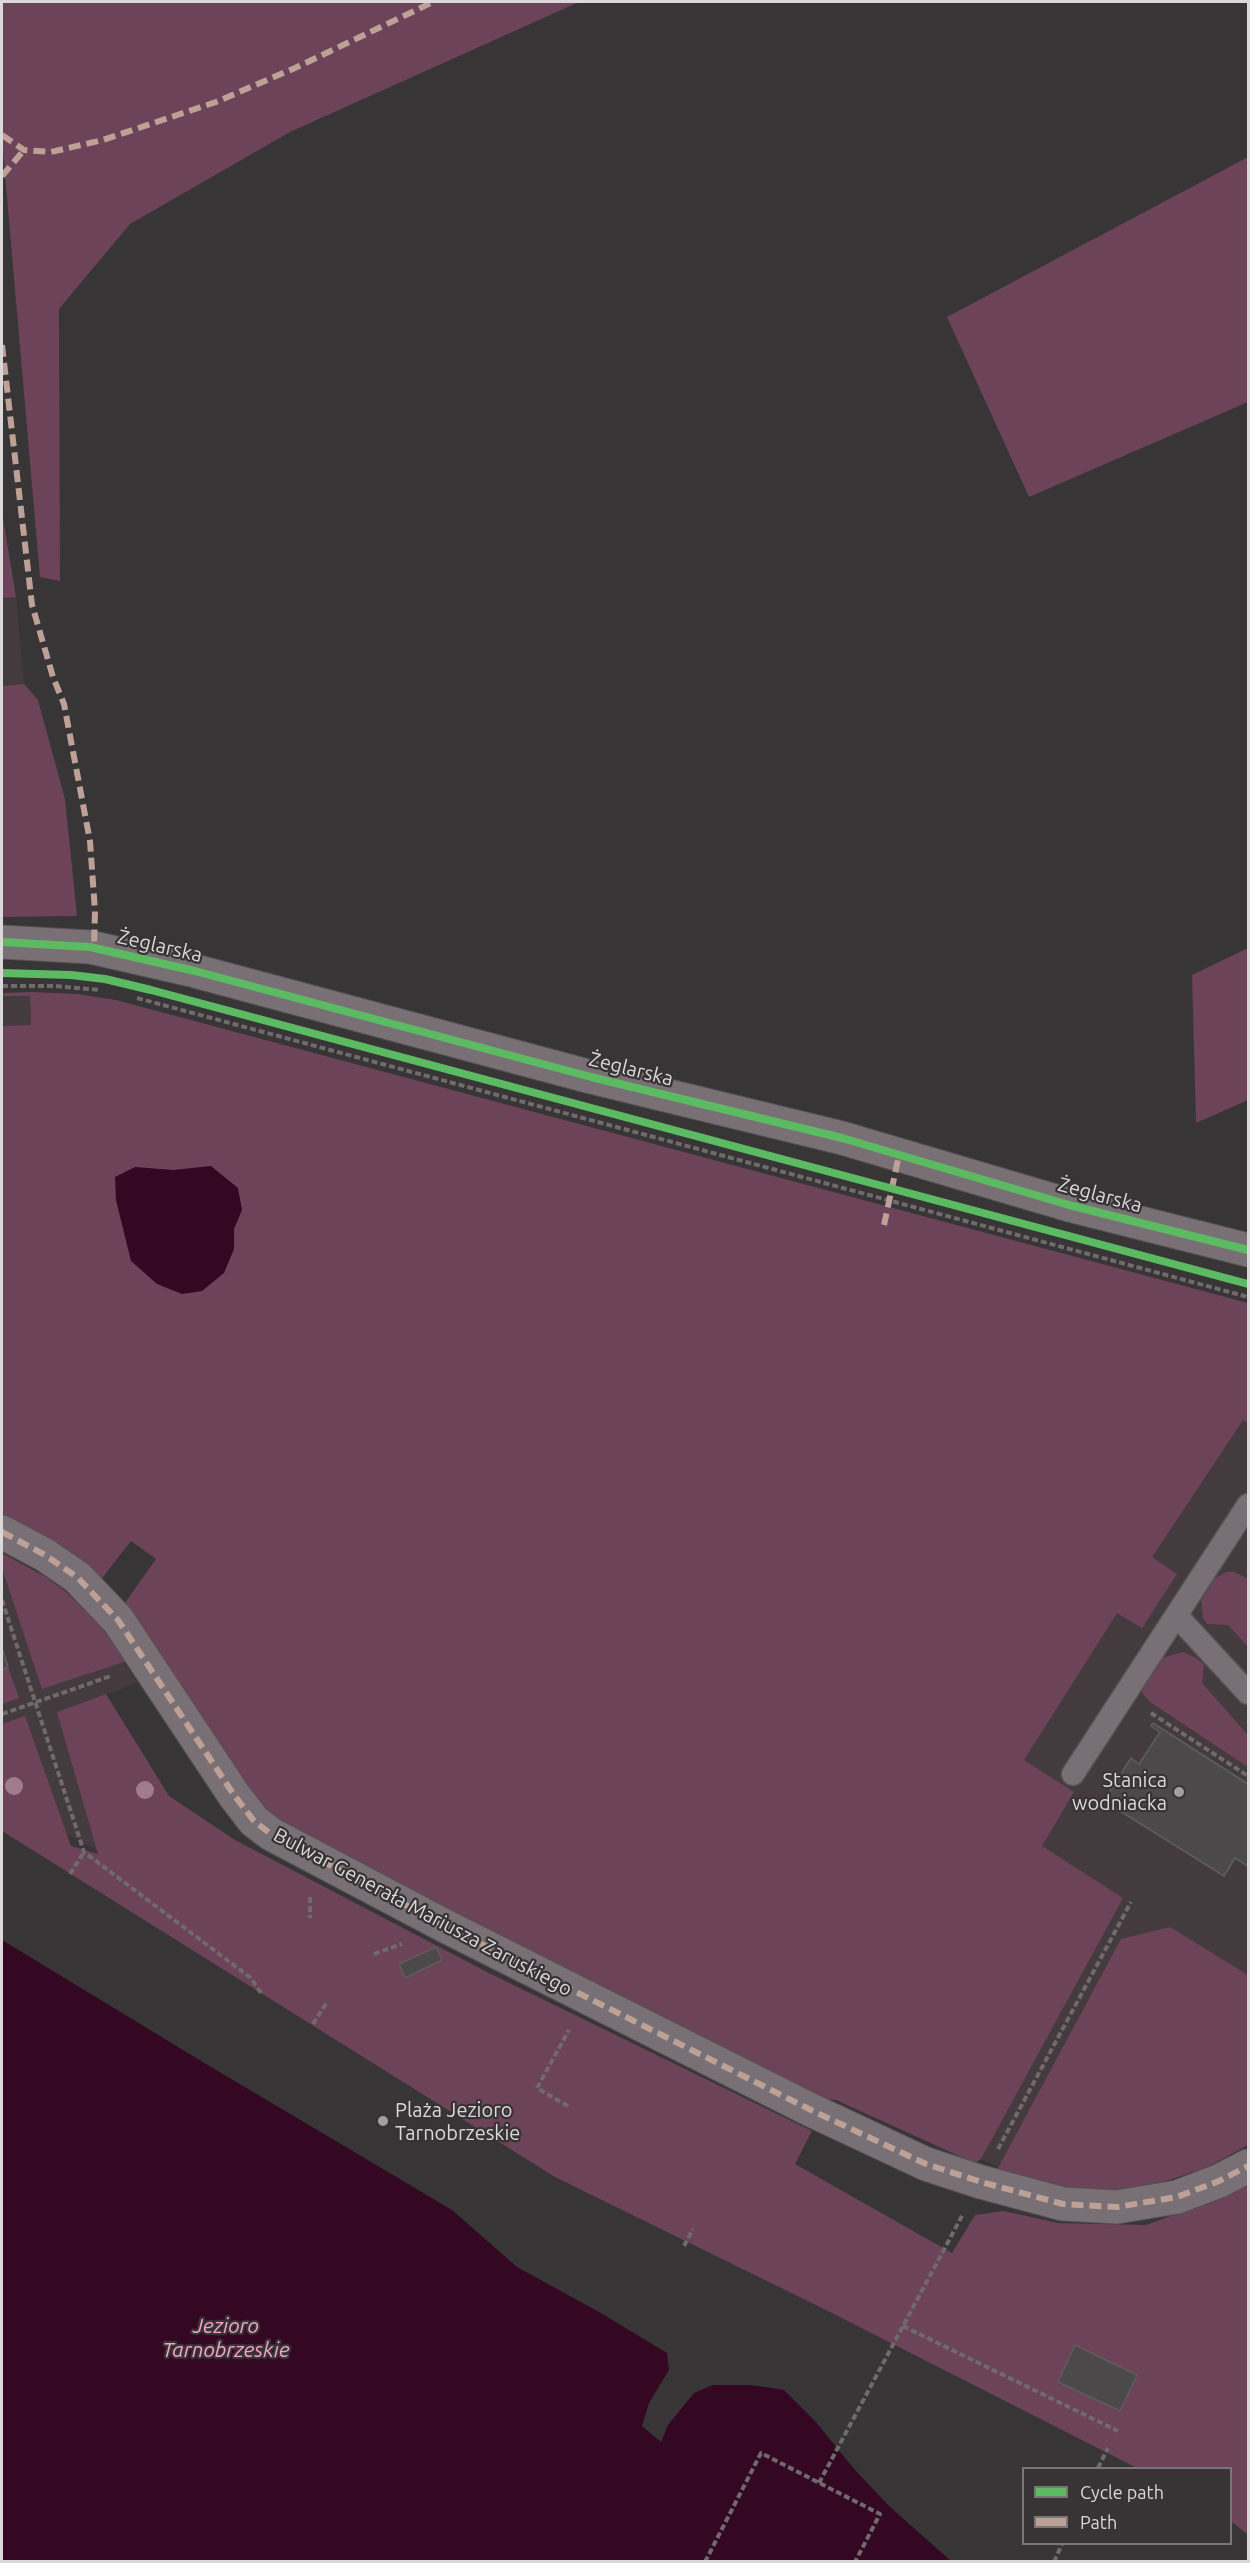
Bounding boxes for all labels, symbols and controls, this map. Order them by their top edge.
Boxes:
street label: Żeglarska [115,925,205,967]
street label: Żeglarska [586,1047,676,1091]
street label: Żeglarska [1055,1172,1145,1218]
place label: Stanica wodniacka [1072,1768,1167,1815]
marker: Stanica wodniacka [1172,1785,1186,1799]
street label: Bulwar Generała Mariusza Zaruskiego [270,1823,576,2001]
place label: Plaża Jezioro Tarnobrzeskie [395,2098,520,2145]
marker: Plaża Jezioro Tarnobrzeskie [376,2114,390,2128]
water label: Jezioro Tarnobrzeskie [162,2313,290,2363]
legend [1022,2467,1232,2545]
text: Cycle path [1080,2482,1164,2502]
text: Path [1080,2512,1117,2532]

